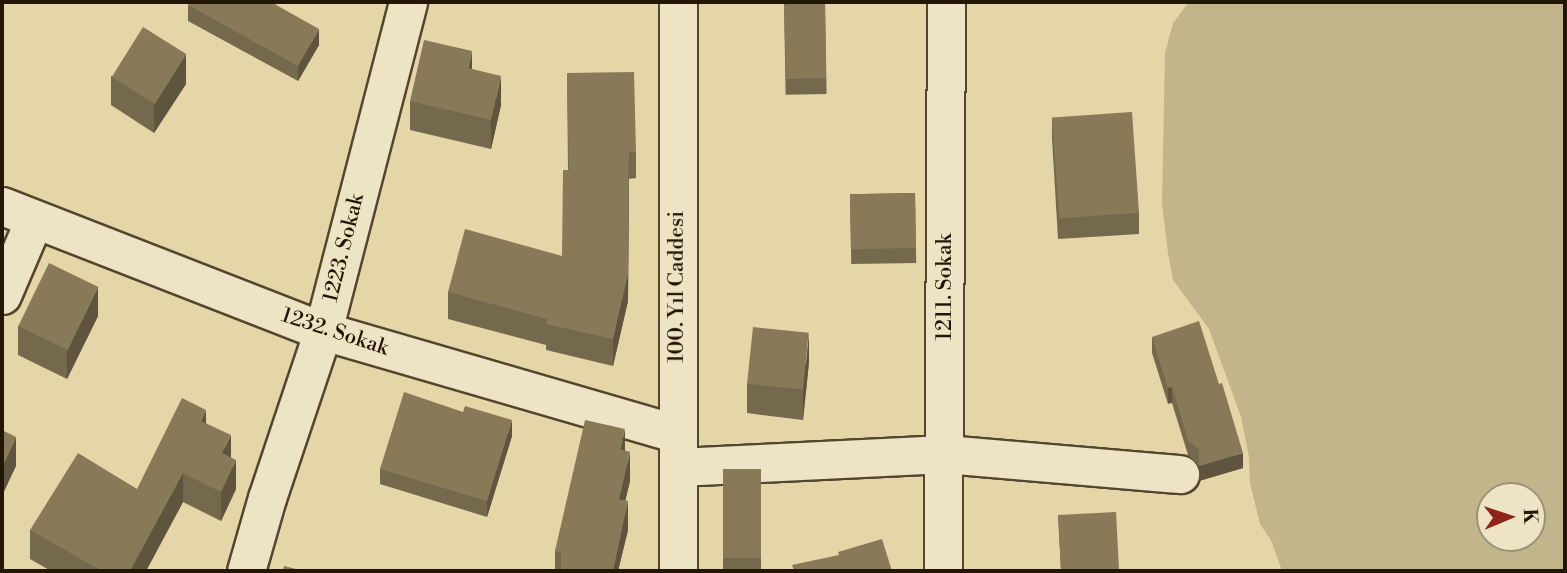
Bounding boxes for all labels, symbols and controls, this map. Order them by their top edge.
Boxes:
street label: 1223. Sokak [318,191,370,305]
street label: 100. Yıl Caddesi [664,211,690,363]
street label: 1211. Sokak [932,234,958,340]
street label: 1232. Sokak [278,303,392,361]
north arrow [1476,482,1546,552]
text: K [1518,508,1542,524]

